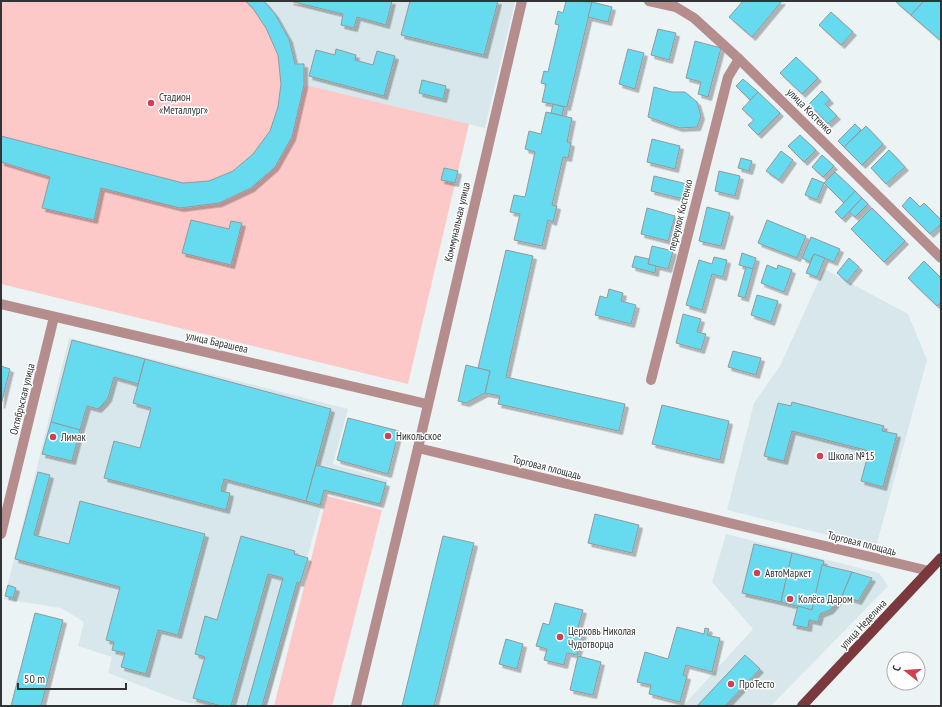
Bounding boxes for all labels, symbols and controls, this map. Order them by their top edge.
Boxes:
street label: улица Костенко [784,85,836,137]
place label: Стадион «Металлург» [159,90,208,117]
marker: Стадион «Металлург» [146,98,156,108]
street label: переулок Костенко [664,177,696,252]
street label: Коммунальная улица [441,181,473,263]
street label: улица Барашева [185,328,249,356]
street label: Октябрьская улица [6,362,38,436]
place label: Никольское [396,429,442,443]
place label: Лимак [60,430,86,444]
marker: Никольское [383,431,393,441]
marker: Лимак [48,432,58,442]
place label: Школа №15 [828,449,875,463]
marker: Школа №15 [815,451,825,461]
street label: Торговая площадь [511,452,583,482]
street label: Торговая площадь [826,528,898,558]
place label: АвтоМаркет [765,566,812,580]
marker: АвтоМаркет [752,568,762,578]
place label: Колёса Даром [798,592,853,606]
marker: Колёса Даром [785,594,795,604]
street label: улица Неделина [836,596,890,652]
place label: Церковь Николая Чудотворца [568,624,636,651]
marker: Церковь Николая Чудотворца [555,632,565,642]
north arrow [886,651,926,691]
text: С [889,664,904,673]
scale bar [18,665,126,691]
text: 50 m [24,671,45,686]
place label: ПроТесто [739,677,775,691]
marker: ПроТесто [726,679,736,689]

